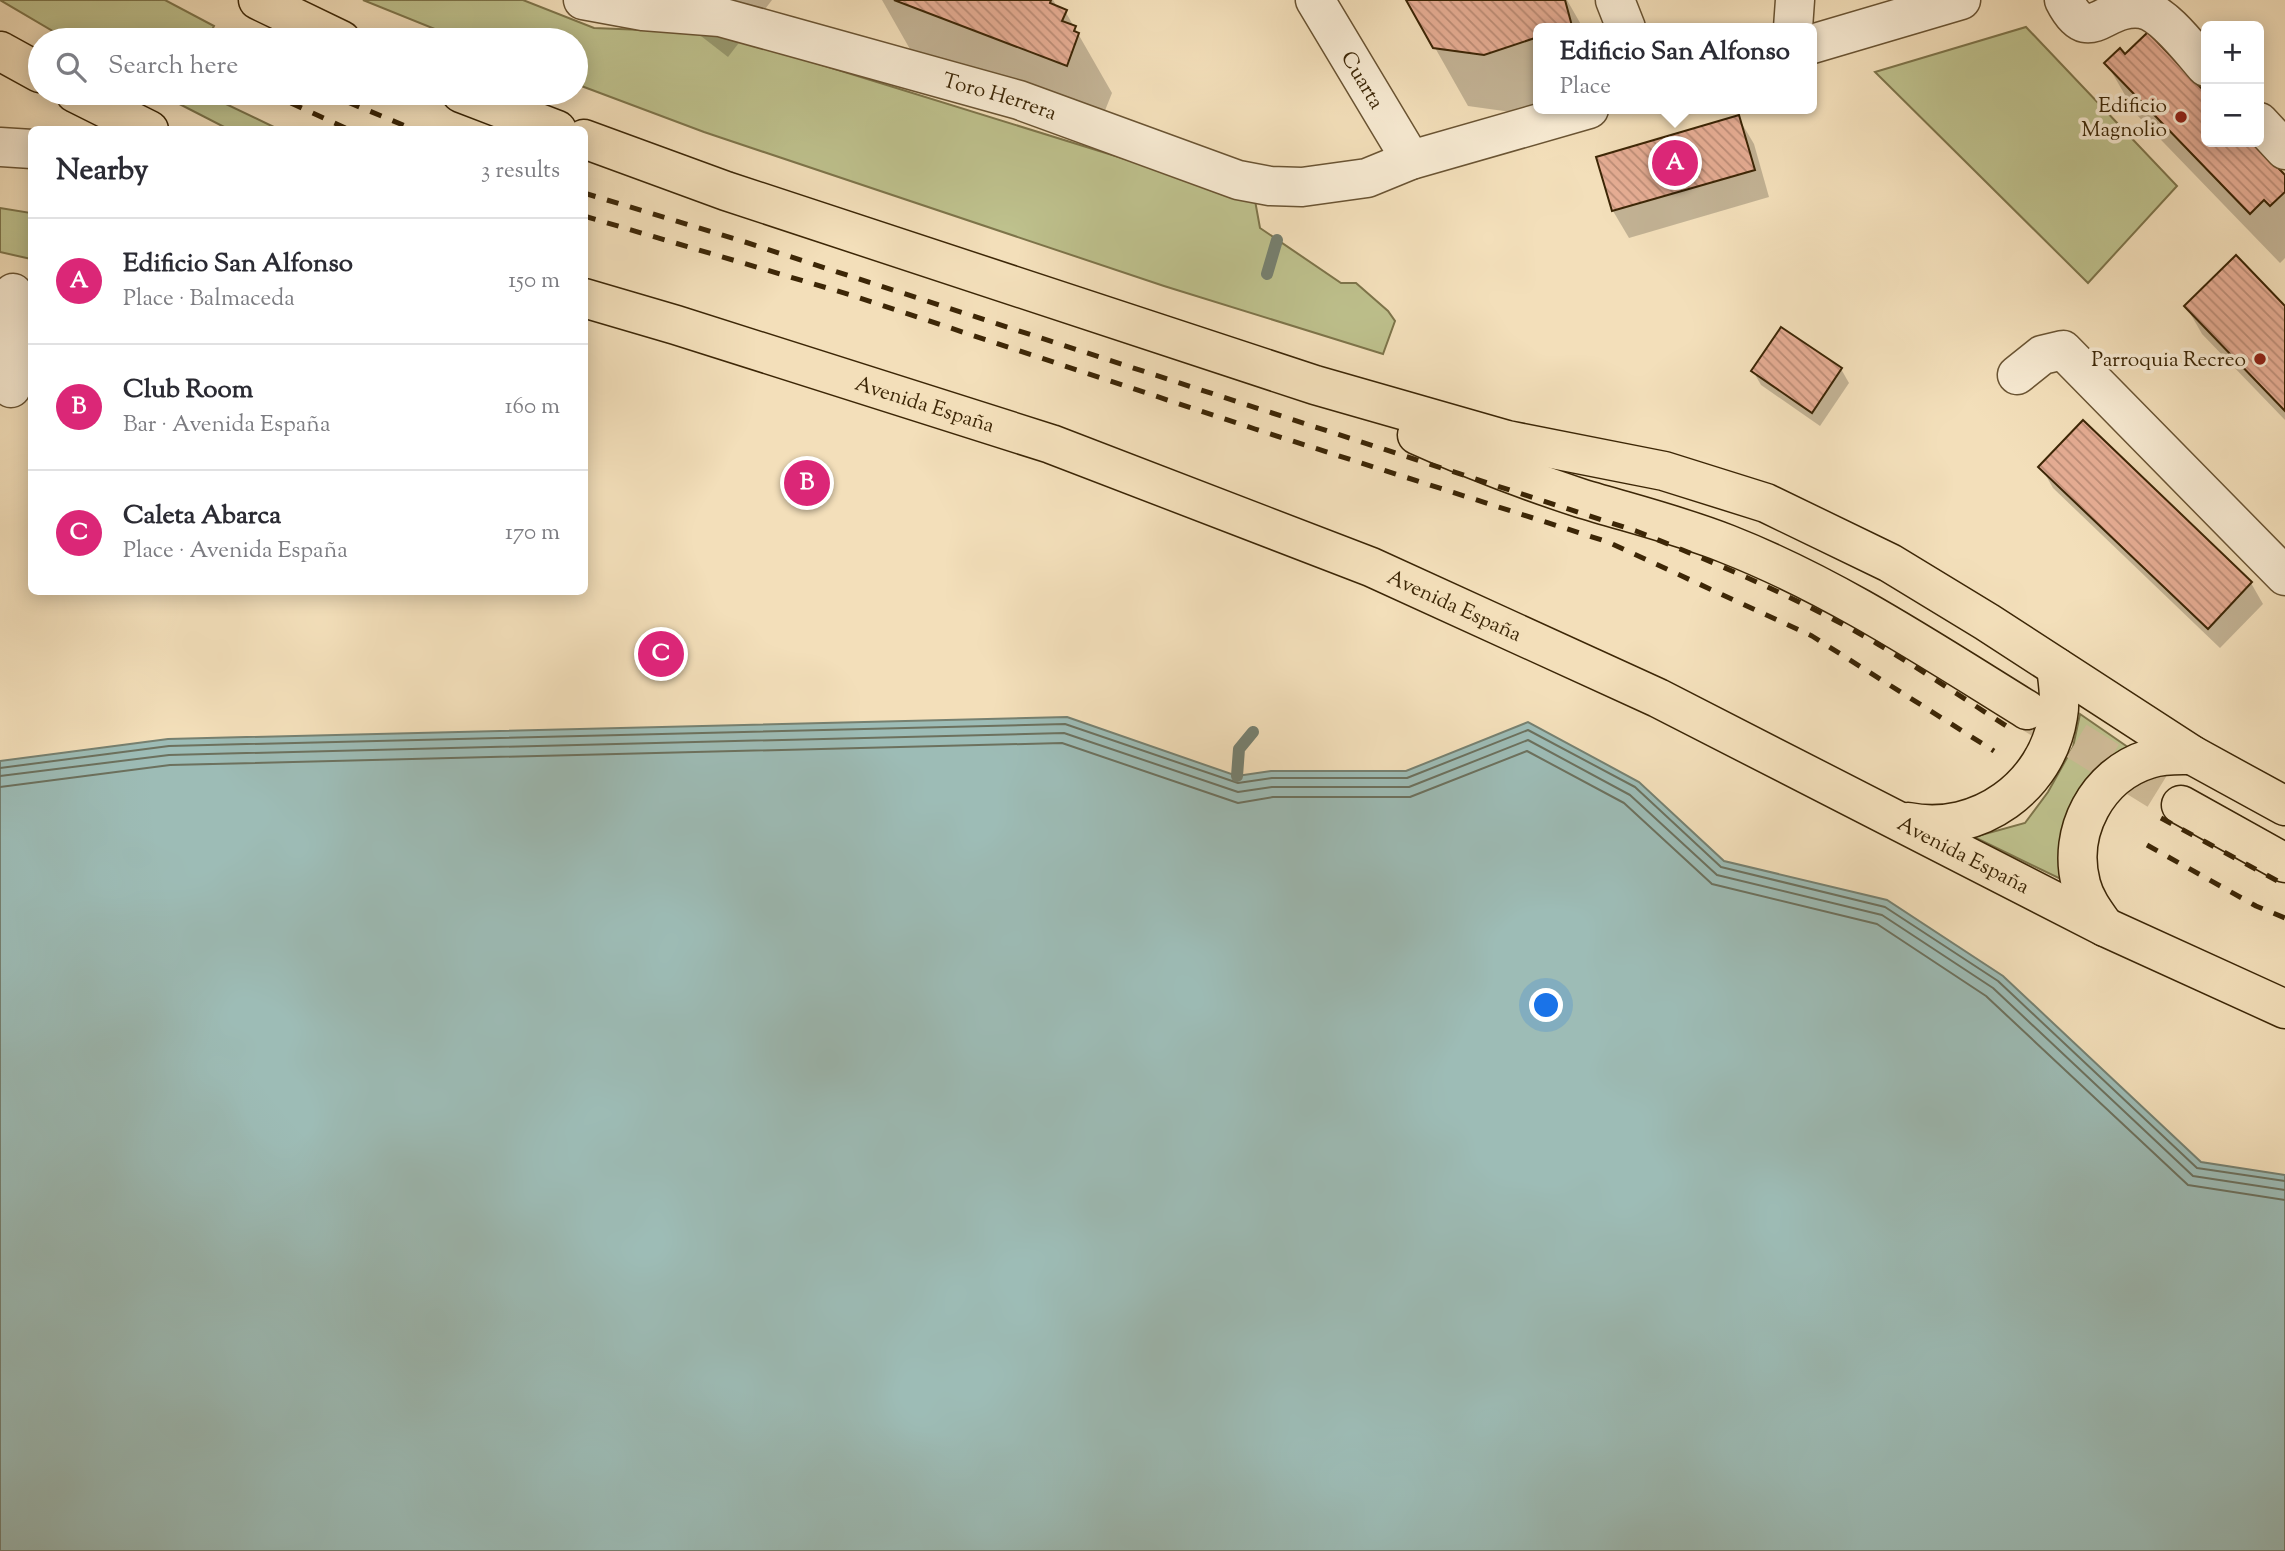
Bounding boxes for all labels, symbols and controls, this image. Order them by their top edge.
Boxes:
map controls [2201,21,2264,147]
button: + [2201,21,2264,84]
popup [1533,23,1817,114]
search box [28,28,588,105]
text: Edificio San Alfonso [1560,34,1790,71]
street label: Cuarta [1332,46,1390,116]
icon: search [52,48,90,86]
text: Search here [108,48,238,85]
street label: Toro Herrera [939,66,1061,130]
text: Place [1560,71,1611,104]
button: − [2201,84,2264,147]
place label: Edificio Magnolio [2081,92,2167,146]
marker: Edificio Magnolio [2173,109,2189,125]
pin: A [1652,137,1698,189]
text: Nearby [56,150,148,193]
text: 3 results [481,155,560,188]
text: Edificio San Alfonso [123,246,353,283]
text: A [70,265,88,298]
text: 150 m [508,265,560,298]
text: Place · Balmaceda [123,283,295,316]
place label: Parroquia Recreo [2091,346,2246,376]
marker: Parroquia Recreo [2252,351,2268,367]
street label: Avenida España [851,370,998,442]
text: Club Room [123,372,253,409]
text: B [72,391,86,424]
text: 160 m [505,391,560,424]
text: Bar · Avenida España [123,409,331,442]
pin: B [784,457,830,509]
text: Caleta Abarca [123,498,281,535]
text: C [70,517,88,550]
text: 170 m [505,517,560,550]
text: Place · Avenida España [123,535,348,568]
street label: Avenida España [1382,563,1526,651]
pin: C [638,628,684,680]
street label: Avenida España [1891,810,2034,903]
your location [1529,988,1563,1022]

